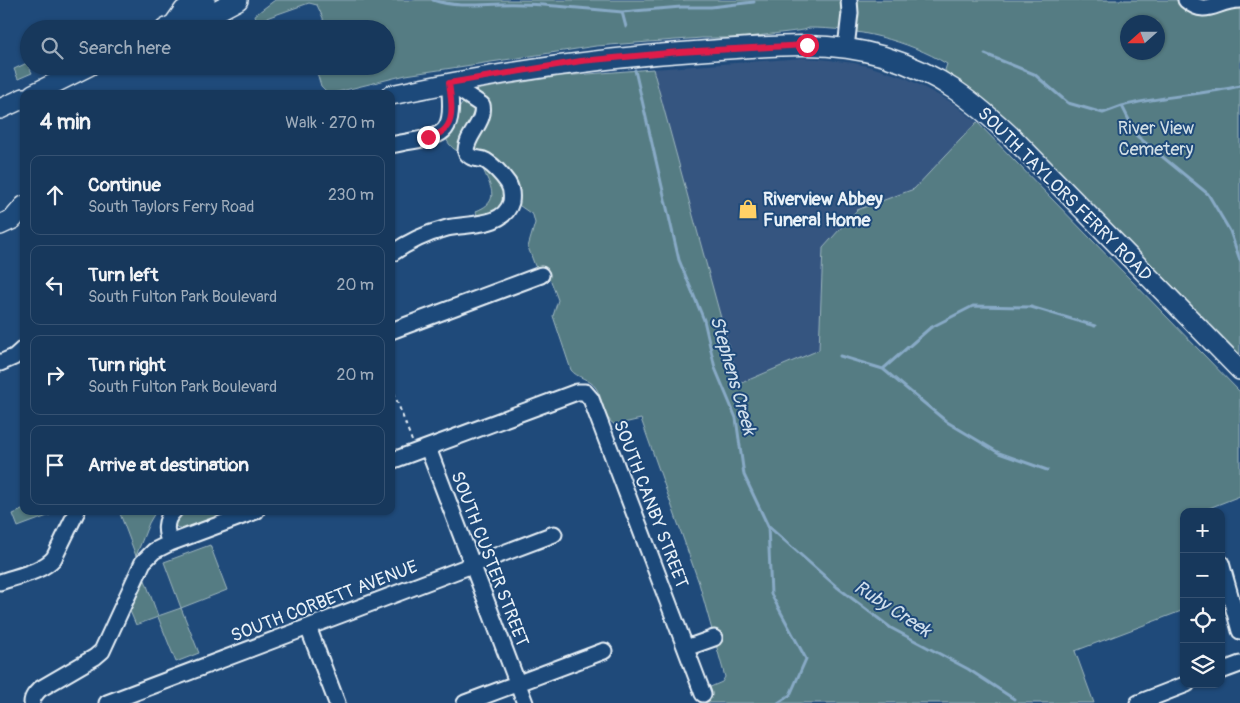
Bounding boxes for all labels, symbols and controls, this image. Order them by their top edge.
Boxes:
north arrow [1120,15,1165,60]
search box [20,20,395,75]
icon: search [38,34,66,62]
route start [796,34,819,57]
text: Search here [78,36,171,60]
street label: SOUTH TAYLORS FERRY ROAD [973,102,1157,286]
text: 4 min [40,109,91,136]
text: Walk · 270 m [285,113,375,133]
park label: River View Cemetery [1118,117,1194,161]
route end [417,126,440,149]
text: Continue [88,173,161,197]
icon: ahead [41,181,69,209]
text: 230 m [328,185,374,205]
place label: Riverview Abbey Funeral Home [763,188,883,232]
text: South Taylors Ferry Road [88,197,254,217]
shop icon: Riverview Abbey Funeral Home [737,198,759,220]
text: Turn left [88,263,158,287]
icon: left [41,271,69,299]
text: 20 m [336,275,374,295]
text: South Fulton Park Boulevard [88,287,277,307]
water label: Stephens Creek [705,313,762,440]
text: Turn right [88,353,166,377]
icon: right [41,361,69,389]
text: 20 m [336,365,374,385]
text: South Fulton Park Boulevard [88,377,277,397]
street label: SOUTH CANBY STREET [608,417,693,592]
icon: arrive [41,451,69,479]
text: Arrive at destination [88,453,249,477]
street label: SOUTH CUSTER STREET [445,468,534,650]
map controls [1180,508,1225,688]
button: + [1180,508,1225,553]
button: − [1180,553,1225,598]
street label: SOUTH CORBETT AVENUE [228,555,421,648]
water label: Ruby Creek [849,575,937,644]
button: locate [1180,598,1225,643]
button: layers [1180,643,1225,688]

